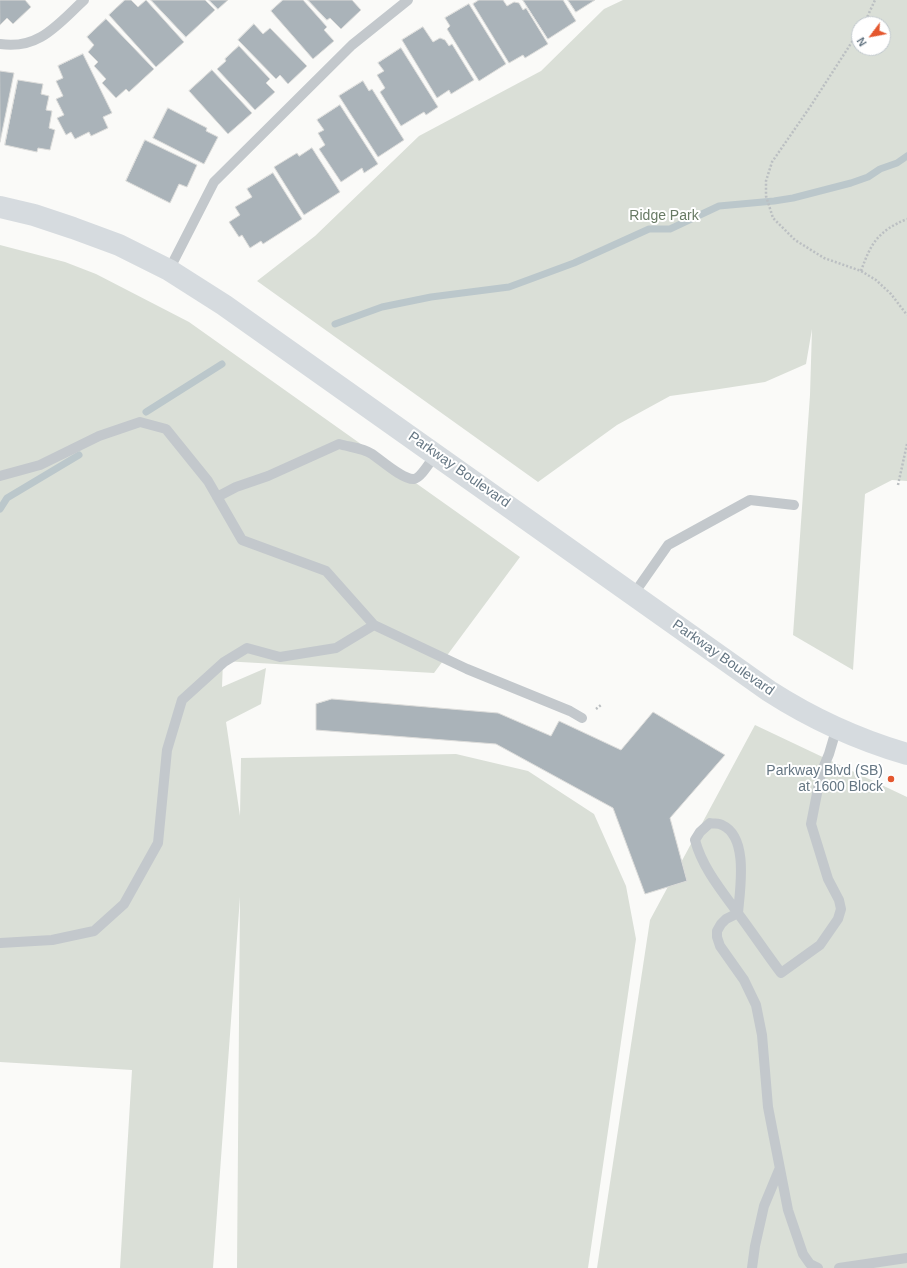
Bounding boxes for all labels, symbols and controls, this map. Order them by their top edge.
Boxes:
north arrow [851,16,891,56]
text: N [854,35,869,48]
park label: Ridge Park [629,208,699,224]
street label: Parkway Boulevard [405,429,513,511]
street label: Parkway Boulevard [669,617,777,699]
place label: Parkway Blvd (SB) at 1600 Block [766,763,883,796]
marker: Parkway Blvd (SB) at 1600 Block [886,774,896,784]

